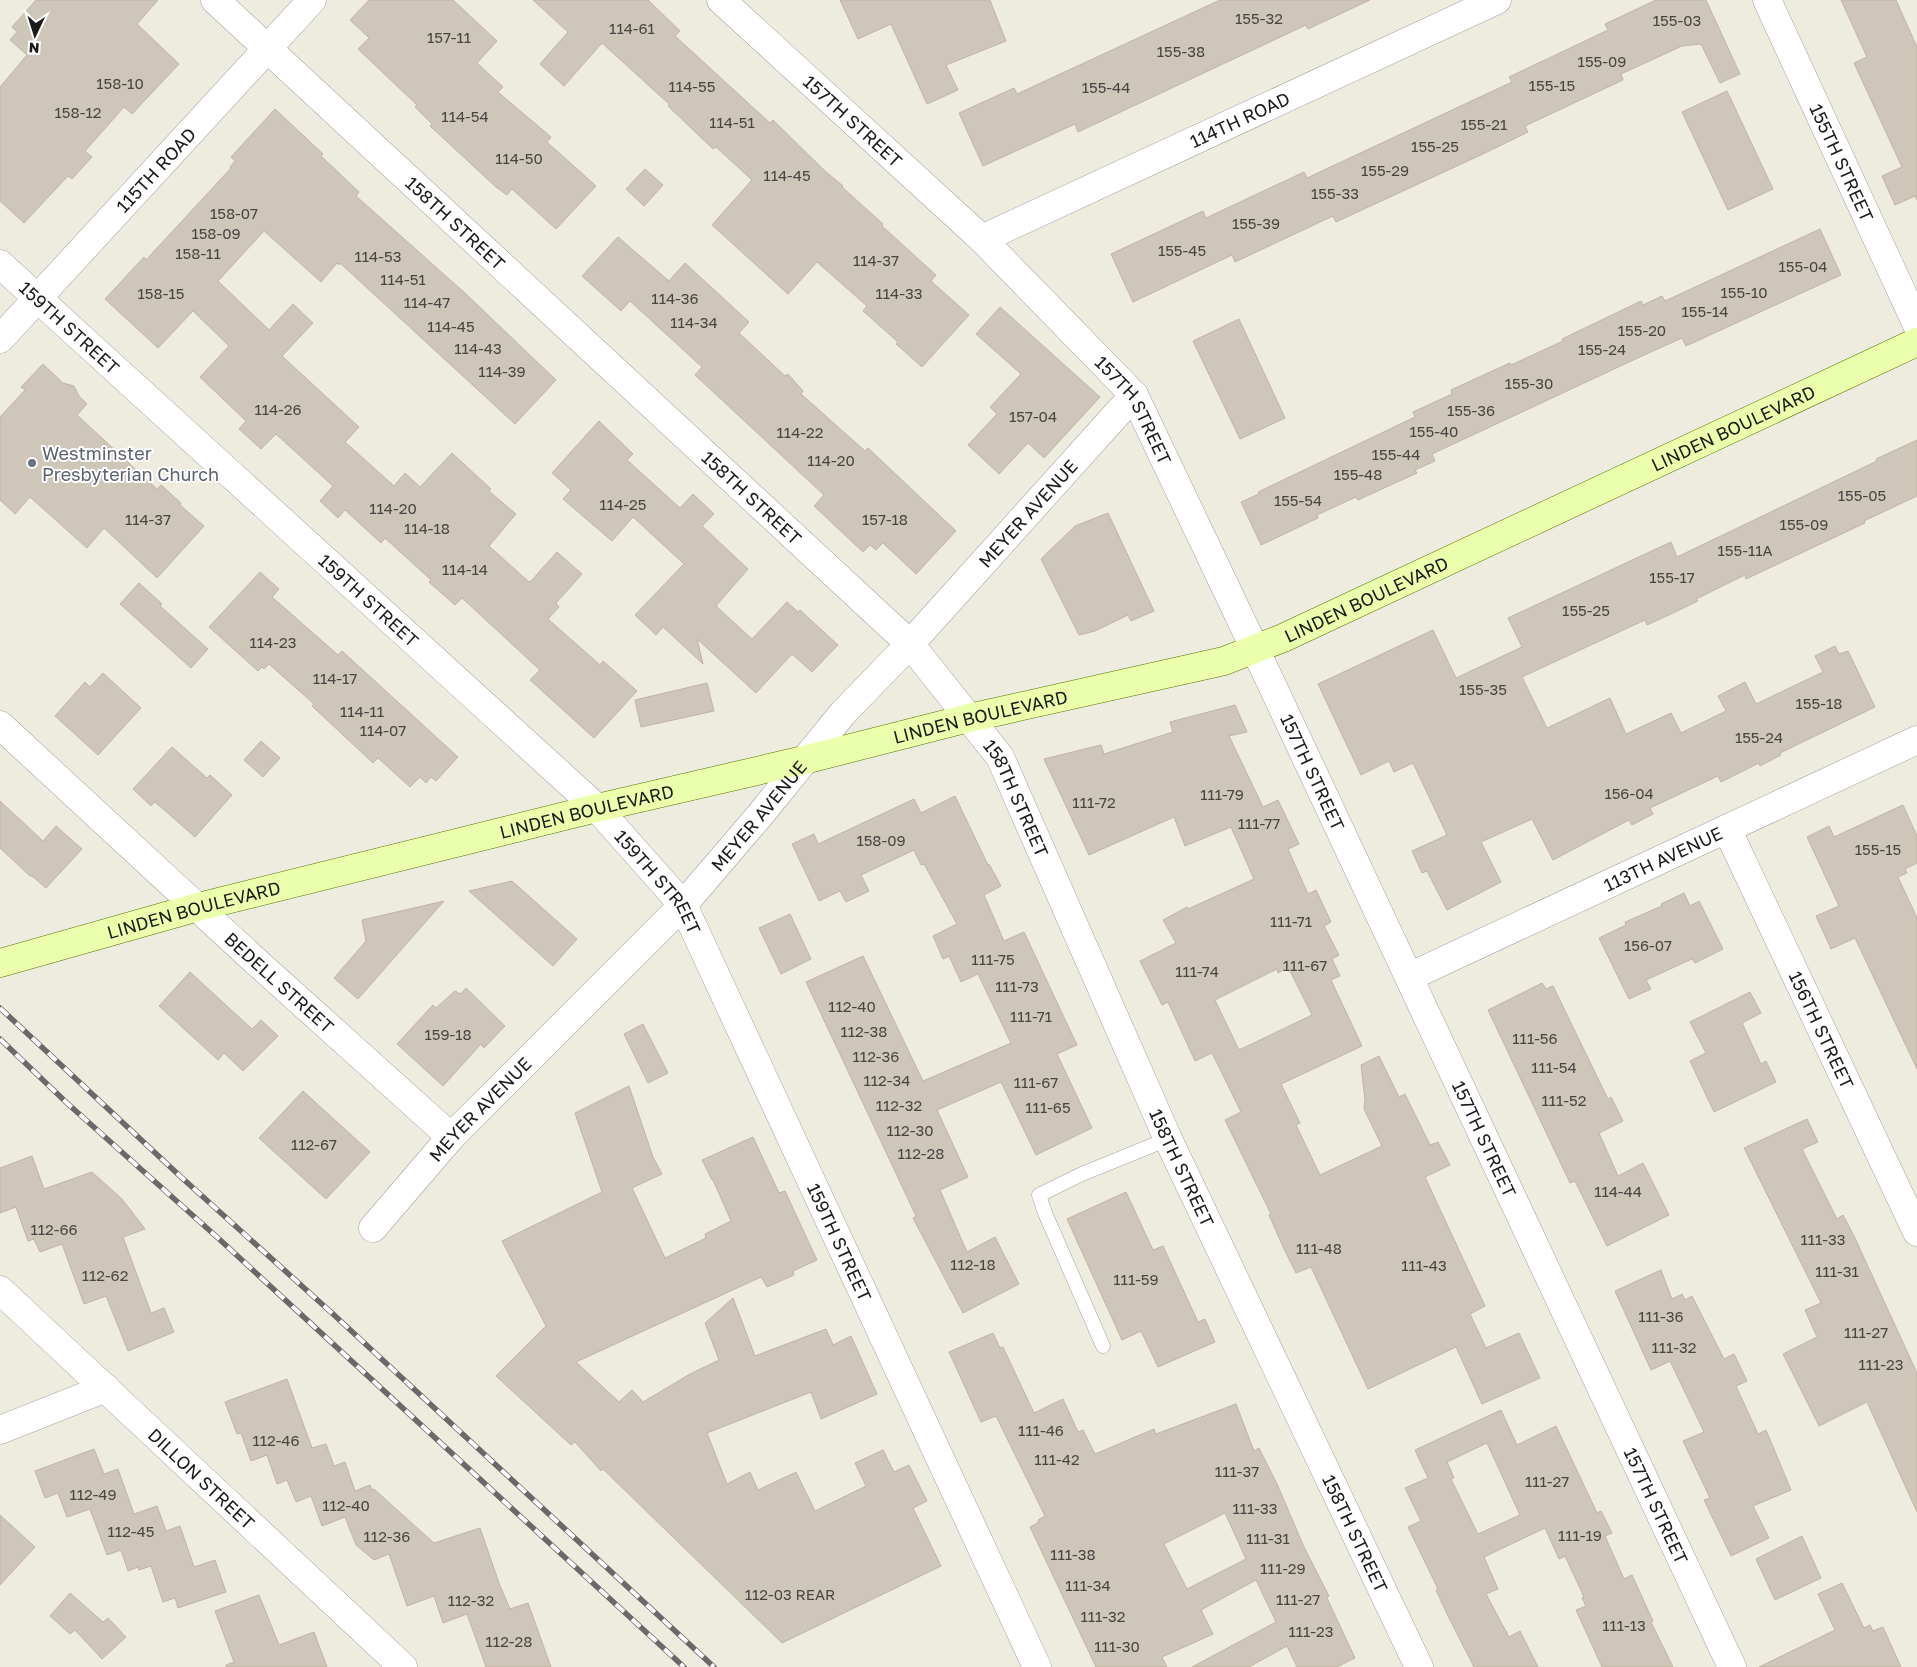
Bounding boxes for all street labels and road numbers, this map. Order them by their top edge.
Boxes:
street label: 157TH STREET [799,70,907,172]
street label: 114TH ROAD [1186,87,1293,152]
street label: 155TH STREET [1805,100,1879,225]
street label: 115TH ROAD [111,123,200,217]
street label: 158TH STREET [401,171,510,274]
street label: 159TH STREET [15,276,124,378]
street label: 157TH STREET [1091,351,1176,468]
street label: LINDEN BOULEVARD [1648,380,1819,476]
street label: 158TH STREET [698,446,806,549]
street label: MEYER AVENUE [974,455,1082,572]
street label: 159TH STREET [314,549,423,651]
street label: LINDEN BOULEVARD [1281,551,1452,647]
street label: LINDEN BOULEVARD [891,685,1070,748]
street label: 157TH STREET [1276,710,1350,834]
street label: 158TH STREET [979,735,1053,860]
street label: MEYER AVENUE [706,756,811,875]
street label: LINDEN BOULEVARD [497,780,676,843]
street label: 113TH AVENUE [1600,821,1726,896]
street label: 159TH STREET [610,825,706,937]
street label: LINDEN BOULEVARD [104,876,283,943]
street label: BEDELL STREET [220,927,339,1037]
street label: 156TH STREET [1785,967,1859,1092]
street label: MEYER AVENUE [424,1052,536,1166]
street label: 157TH STREET [1448,1077,1521,1201]
street label: 158TH STREET [1145,1105,1219,1230]
street label: 159TH STREET [803,1180,876,1305]
street label: DILLON STREET [144,1423,259,1534]
street label: 157TH STREET [1620,1444,1693,1567]
street label: 158TH STREET [1318,1471,1393,1596]

